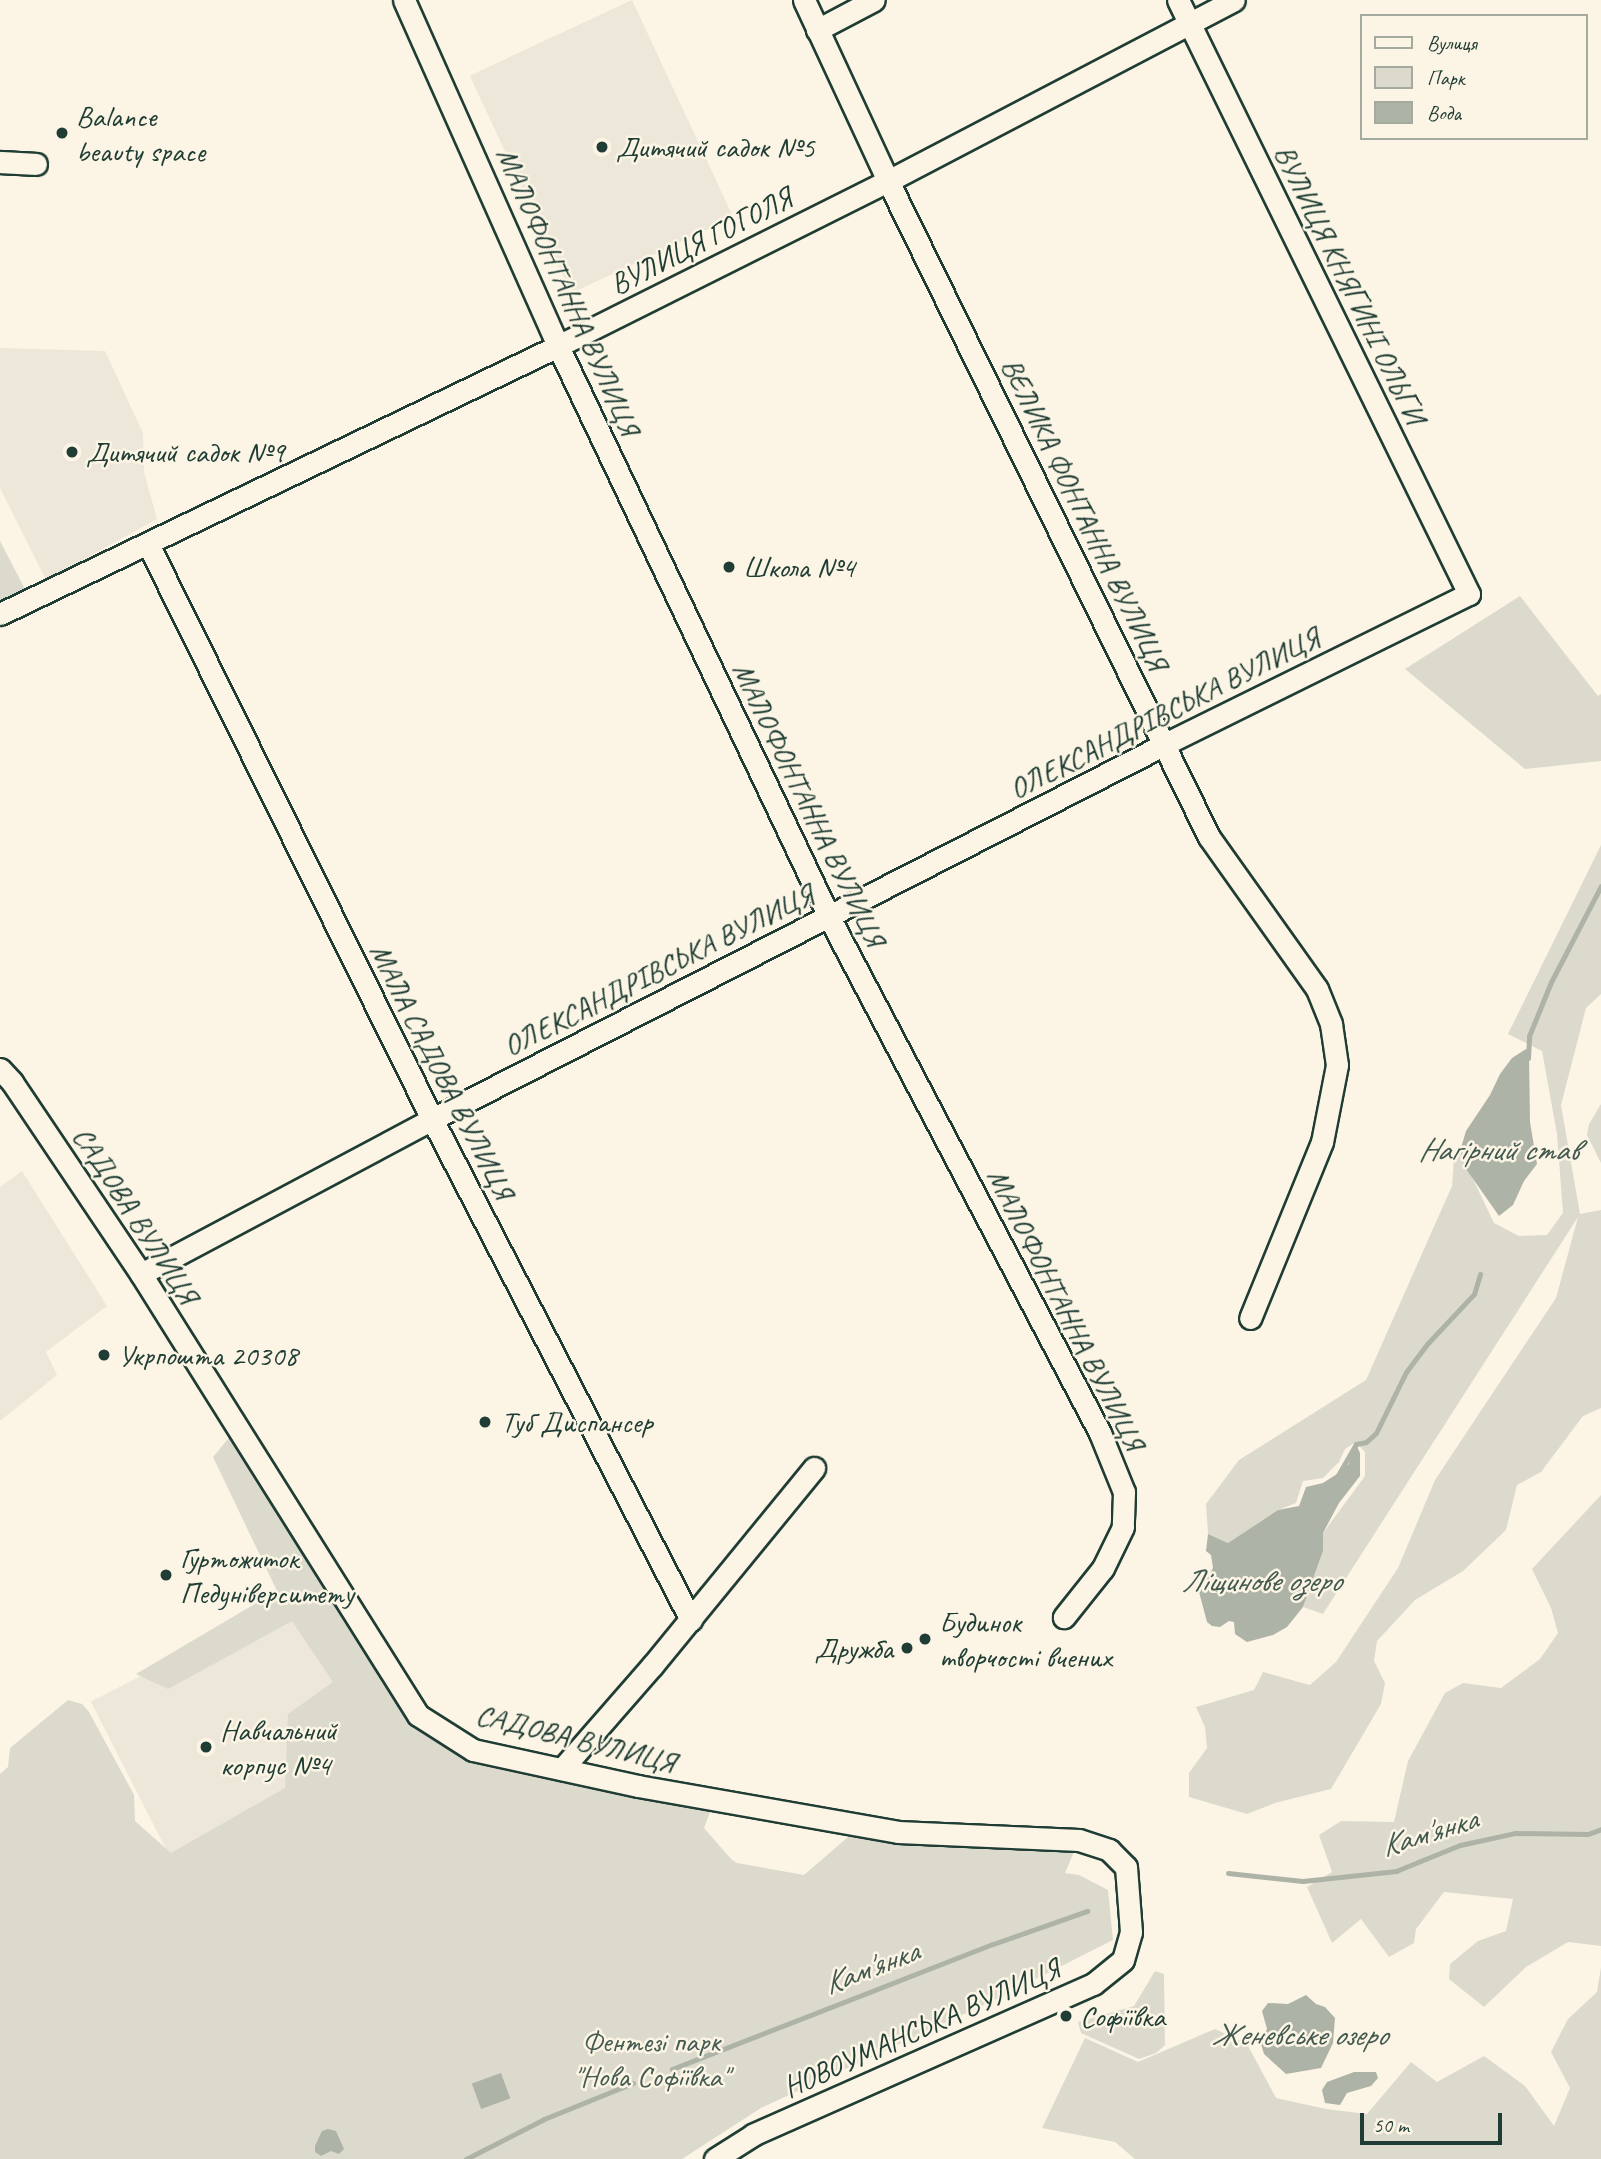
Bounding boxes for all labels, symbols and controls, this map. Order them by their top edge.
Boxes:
legend [1360,14,1587,140]
text: Вулиця [1427,30,1477,56]
text: Парк [1427,65,1464,91]
place label: Balance beauty space [76,98,205,168]
text: Вода [1427,100,1461,126]
marker: Balance beauty space [54,125,70,141]
place label: Дитячий садок №5 [616,129,815,165]
marker: Дитячий садок №5 [594,139,610,155]
street label: ВУЛИЦЯ КНЯГИНІ ОЛЬГИ [1267,139,1433,429]
street label: МАЛОФОНТАННА ВУЛИЦЯ [489,142,647,440]
street label: ВУЛИЦЯ ГОГОЛЯ [604,180,798,302]
street label: ВЕЛИКА ФОНТАННА ВУЛИЦЯ [994,352,1176,676]
place label: Дитячий садок №9 [86,434,285,470]
marker: Дитячий садок №9 [64,444,80,460]
place label: Школа №4 [743,549,855,585]
marker: Школа №4 [721,559,737,575]
street label: ОЛЕКСАНДРІВСЬКА ВУЛИЦЯ [1004,619,1324,807]
street label: МАЛОФОНТАННА ВУЛИЦЯ [725,657,893,951]
street label: ОЛЕКСАНДРІВСЬКА ВУЛИЦЯ [498,876,818,1064]
street label: МАЛА САДОВА ВУЛИЦЯ [362,938,522,1204]
street label: САДОВА ВУЛИЦЯ [65,1120,207,1310]
water label: Нагірний став [1418,1131,1578,1169]
street label: МАЛОФОНТАННА ВУЛИЦЯ [980,1163,1152,1455]
place label: Укрпошта 20308 [118,1337,298,1373]
marker: Укрпошта 20308 [96,1347,112,1363]
place label: Туб Диспансер [501,1404,651,1440]
marker: Туб Диспансер [475,1412,495,1432]
place label: Гуртожиток Педуніверситету [180,1540,354,1610]
water label: Ліщинове озеро [1181,1562,1341,1600]
marker: Гуртожиток Педуніверситету [158,1567,174,1583]
place label: Будинок творчості вчених [939,1604,1112,1674]
place label: Дружба [815,1630,893,1666]
marker: Будинок творчості вчених [917,1631,933,1647]
marker: Дружба [899,1640,915,1656]
street label: САДОВА ВУЛИЦЯ [473,1696,679,1780]
place label: Навчальний корпус №4 [220,1712,337,1782]
marker: Навчальний корпус №4 [198,1739,214,1755]
water label: Кам'янка [1376,1800,1482,1866]
water label: Кам'янка [818,1932,924,2004]
street label: НОВОУМАНСЬКА ВУЛИЦЯ [778,1951,1064,2105]
place label: Софіївка [1080,1998,1165,2034]
marker: Софіївка [1058,2008,1074,2024]
water label: Женевське озеро [1211,2016,1387,2054]
park label: Фентезі парк "Нова Софіївка" [573,2023,729,2094]
scale bar [1363,2100,1505,2144]
text: 50 m [1373,2112,1409,2138]

